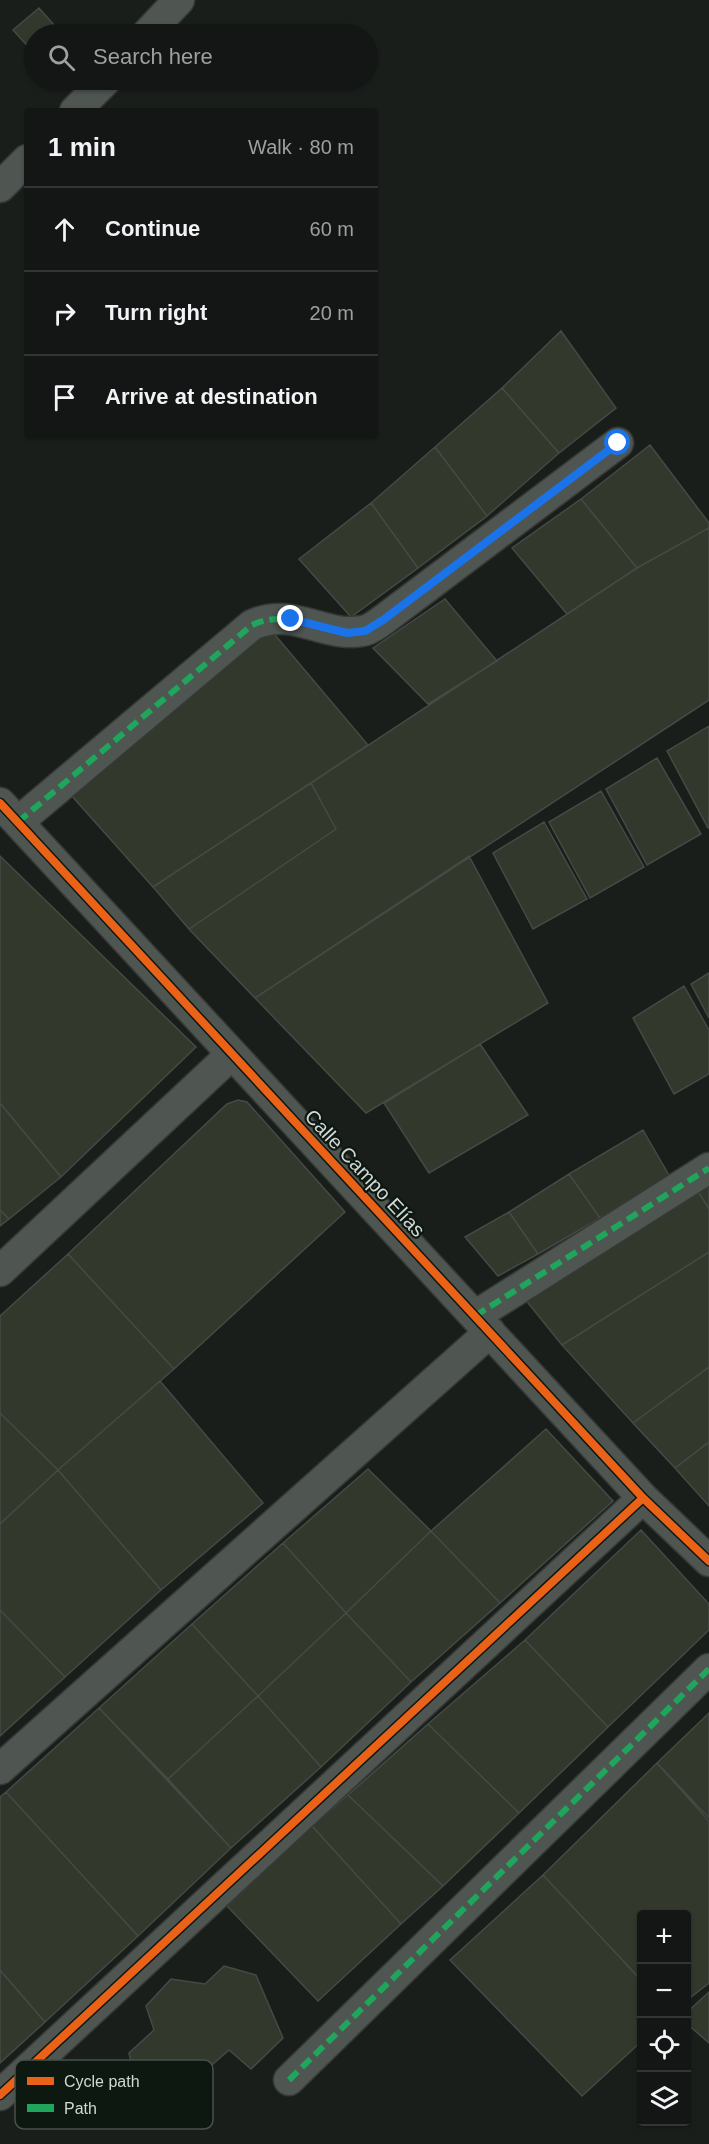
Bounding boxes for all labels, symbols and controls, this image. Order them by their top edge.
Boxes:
search box [24,24,378,90]
icon: search [45,41,78,74]
text: Search here [93,44,213,69]
text: 1 min [48,132,116,162]
text: Walk · 80 m [248,136,354,158]
icon: ahead [48,213,81,246]
text: Continue [105,216,200,241]
text: 60 m [310,218,354,240]
icon: right [48,297,81,330]
text: Turn right [105,300,207,325]
text: 20 m [310,302,354,324]
icon: arrive [48,381,81,414]
text: Arrive at destination [105,384,318,409]
route start [604,429,630,455]
route end [277,605,303,631]
street label: Calle Campo Elías [300,1105,430,1241]
map controls [637,1910,691,2126]
button: + [637,1910,691,1964]
button: − [637,1964,691,2018]
button: locate [637,2018,691,2072]
legend [15,2060,213,2129]
button: layers [637,2072,691,2126]
text: Cycle path [64,2073,140,2090]
text: Path [64,2100,97,2117]

